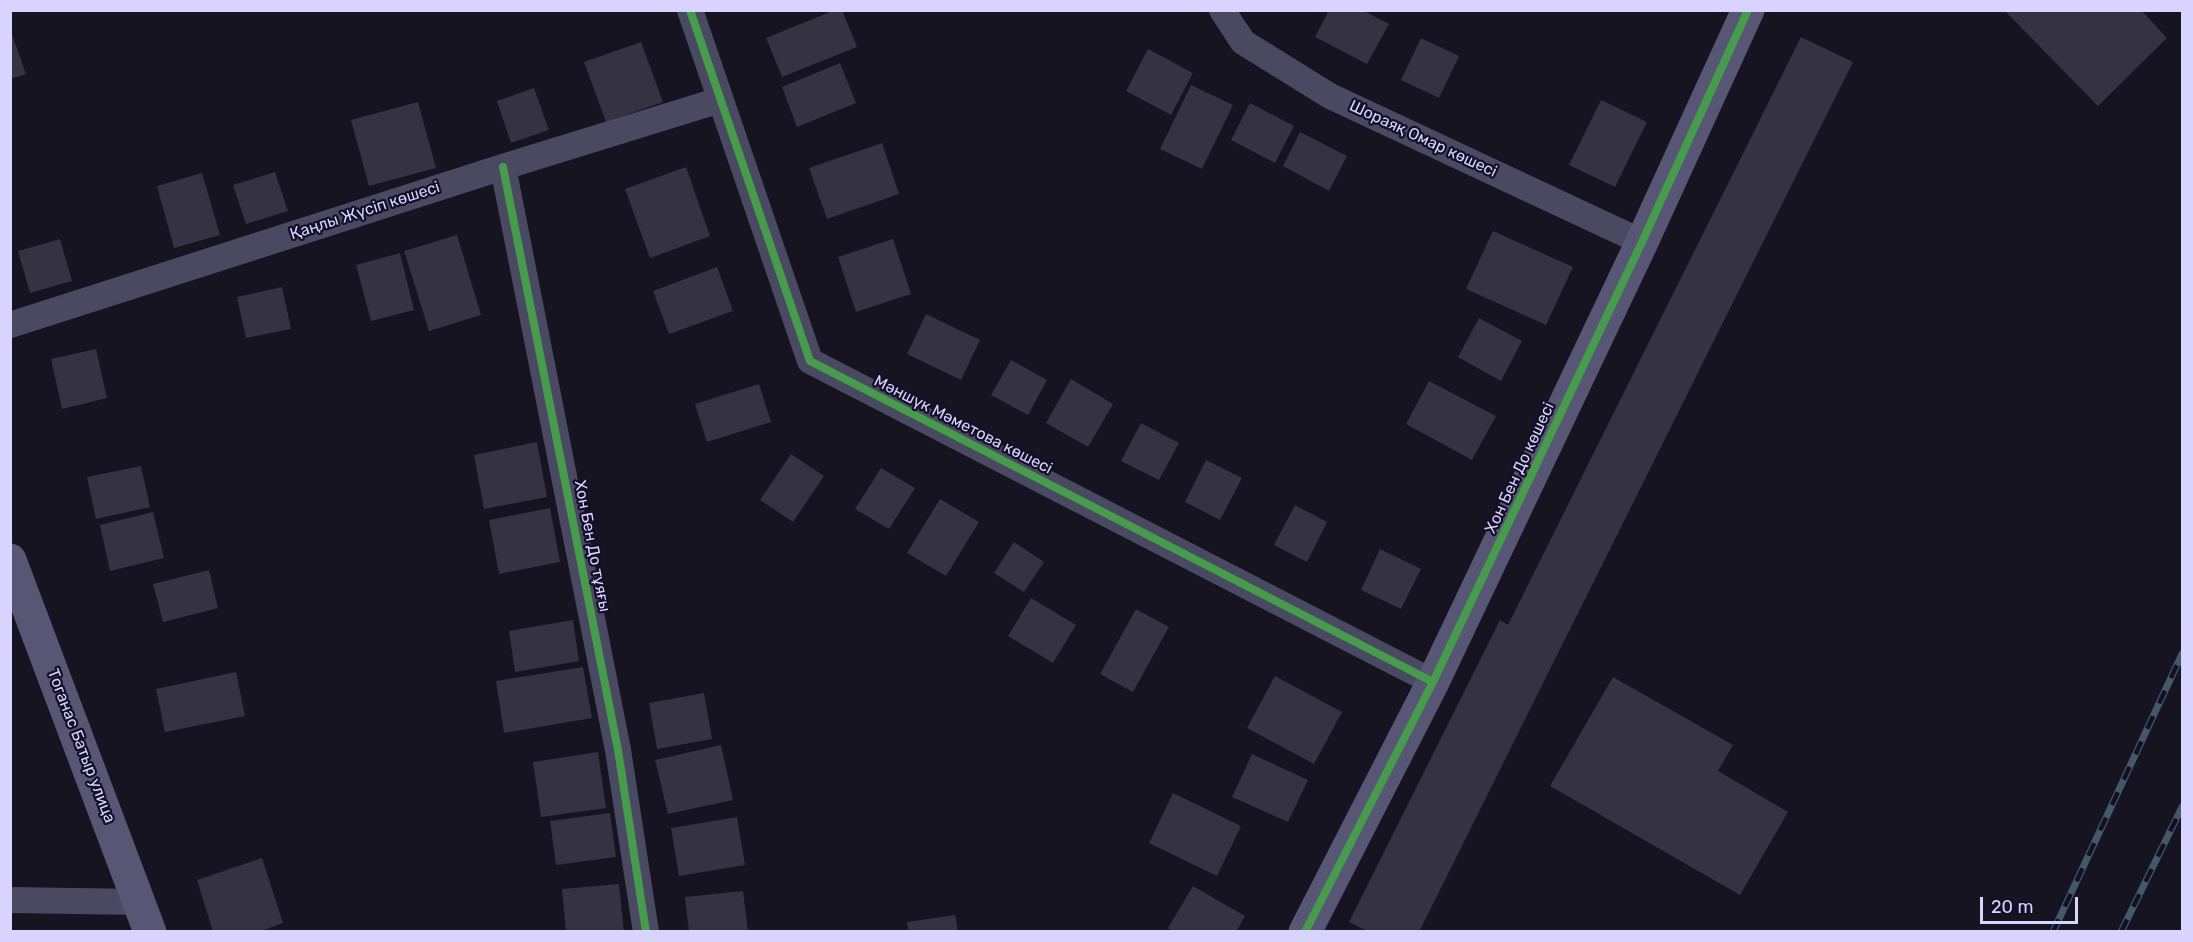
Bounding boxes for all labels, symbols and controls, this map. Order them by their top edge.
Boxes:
street label: Шораяқ Омар көшесі [1346,96,1500,182]
street label: Қаңлы Жүсіп көшесі [288,178,442,244]
street label: Мәншүк Мәметова көшесі [871,372,1055,478]
street label: Хон Бен До көшесі [1481,399,1559,537]
street label: Хон Бен До тұяғы [570,478,614,614]
street label: Тоганас Батыр улица [43,666,119,826]
scale bar [1983,885,2080,923]
text: 20 m [1991,896,2033,918]

